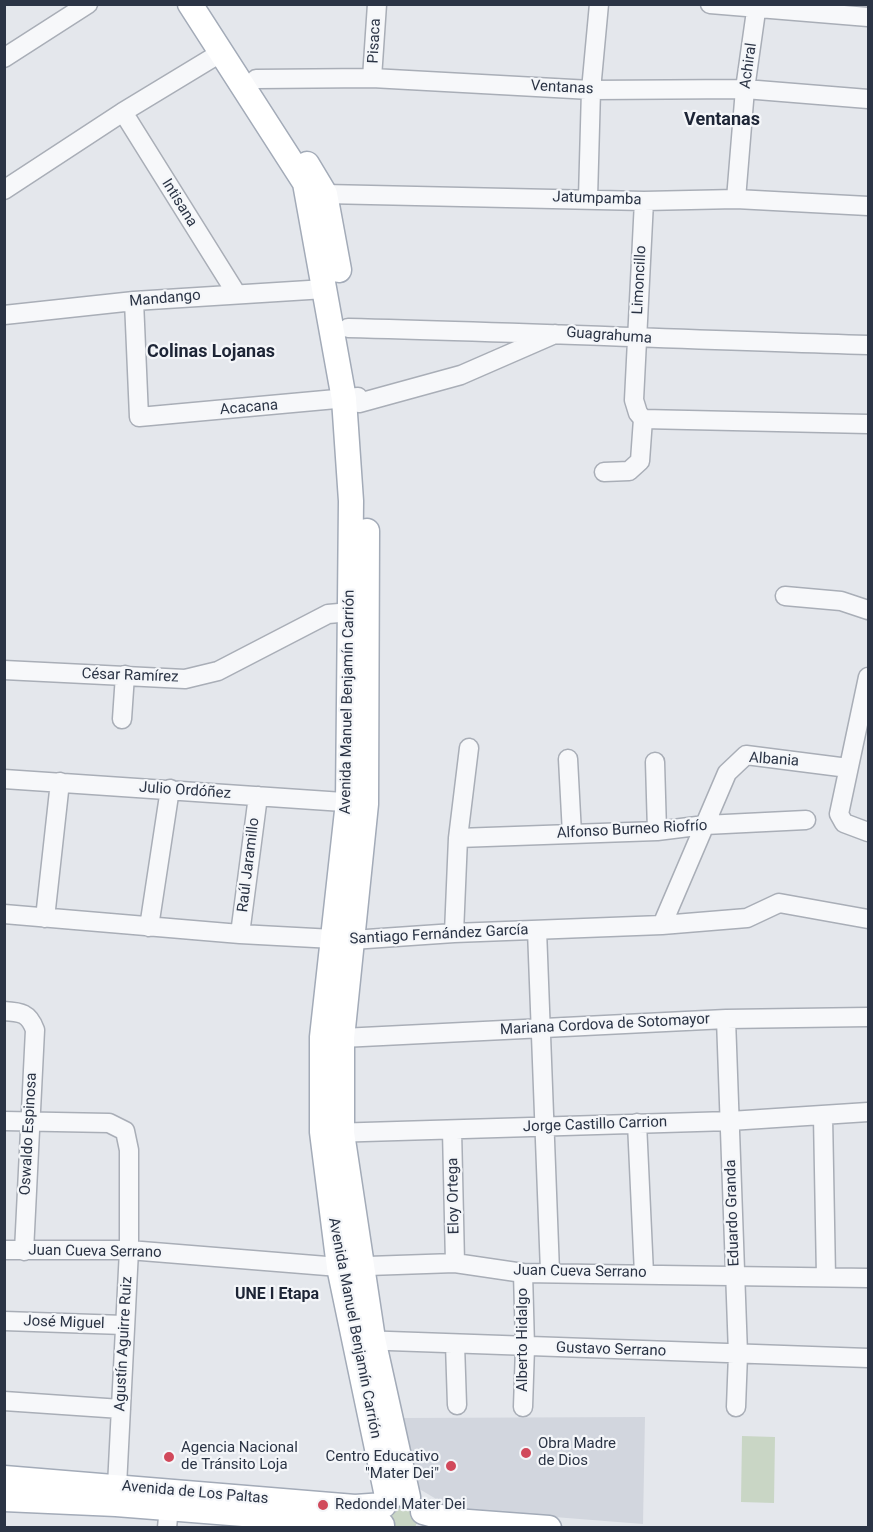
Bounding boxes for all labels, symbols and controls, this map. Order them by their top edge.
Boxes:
street label: Pisaca [365,18,385,64]
street label: Achiral [737,42,761,90]
street label: Ventanas [530,77,594,99]
district label: Ventanas [684,109,760,131]
street label: Intisana [157,176,201,230]
street label: Jatumpamba [552,188,642,210]
street label: Limoncillo [629,245,651,315]
street label: Mandango [129,287,201,311]
street label: Guagrahuma [566,324,652,348]
district label: Colinas Lojanas [147,341,275,363]
street label: Acacana [219,396,279,420]
street label: Avenida Manuel Benjamín Carrión [337,589,359,815]
street label: César Ramírez [81,665,179,687]
street label: Albania [748,749,800,771]
street label: Julio Ordóñez [138,779,232,803]
street label: Raúl Jaramillo [234,817,264,913]
street label: Alfonso Burneo Riofrío [556,817,708,843]
street label: Santiago Fernández García [349,921,529,949]
street label: Mariana Cordova de Sotomayor [500,1011,710,1039]
street label: Oswaldo Espinosa [17,1072,41,1196]
street label: Jorge Castillo Carrion [523,1113,667,1137]
street label: Eloy Ortega [444,1158,464,1234]
street label: Eduardo Granda [722,1159,744,1267]
street label: Avenida Manuel Benjamín Carrión [324,1216,384,1440]
street label: Juan Cueva Serrano [28,1242,162,1262]
street label: Juan Cueva Serrano [513,1262,647,1282]
street label: Agustín Aguirre Ruiz [111,1276,137,1412]
district label: UNE I Etapa [235,1285,319,1305]
street label: Alberto Hidalgo [514,1288,532,1392]
street label: José Miguel [23,1313,105,1333]
street label: Gustavo Serrano [556,1339,666,1361]
place label: Obra Madre de Dios [538,1435,616,1470]
place label: Agencia Nacional de Tránsito Loja [181,1439,298,1474]
marker: Obra Madre de Dios [519,1446,533,1460]
place label: Centro Educativo "Mater Dei" [325,1448,439,1483]
marker: Agencia Nacional de Tránsito Loja [162,1450,176,1464]
marker: Centro Educativo "Mater Dei" [444,1459,458,1473]
street label: Avenida de Los Paltas [121,1478,269,1508]
place label: Redondel Mater Dei [335,1496,466,1514]
marker: Redondel Mater Dei [316,1498,330,1512]

